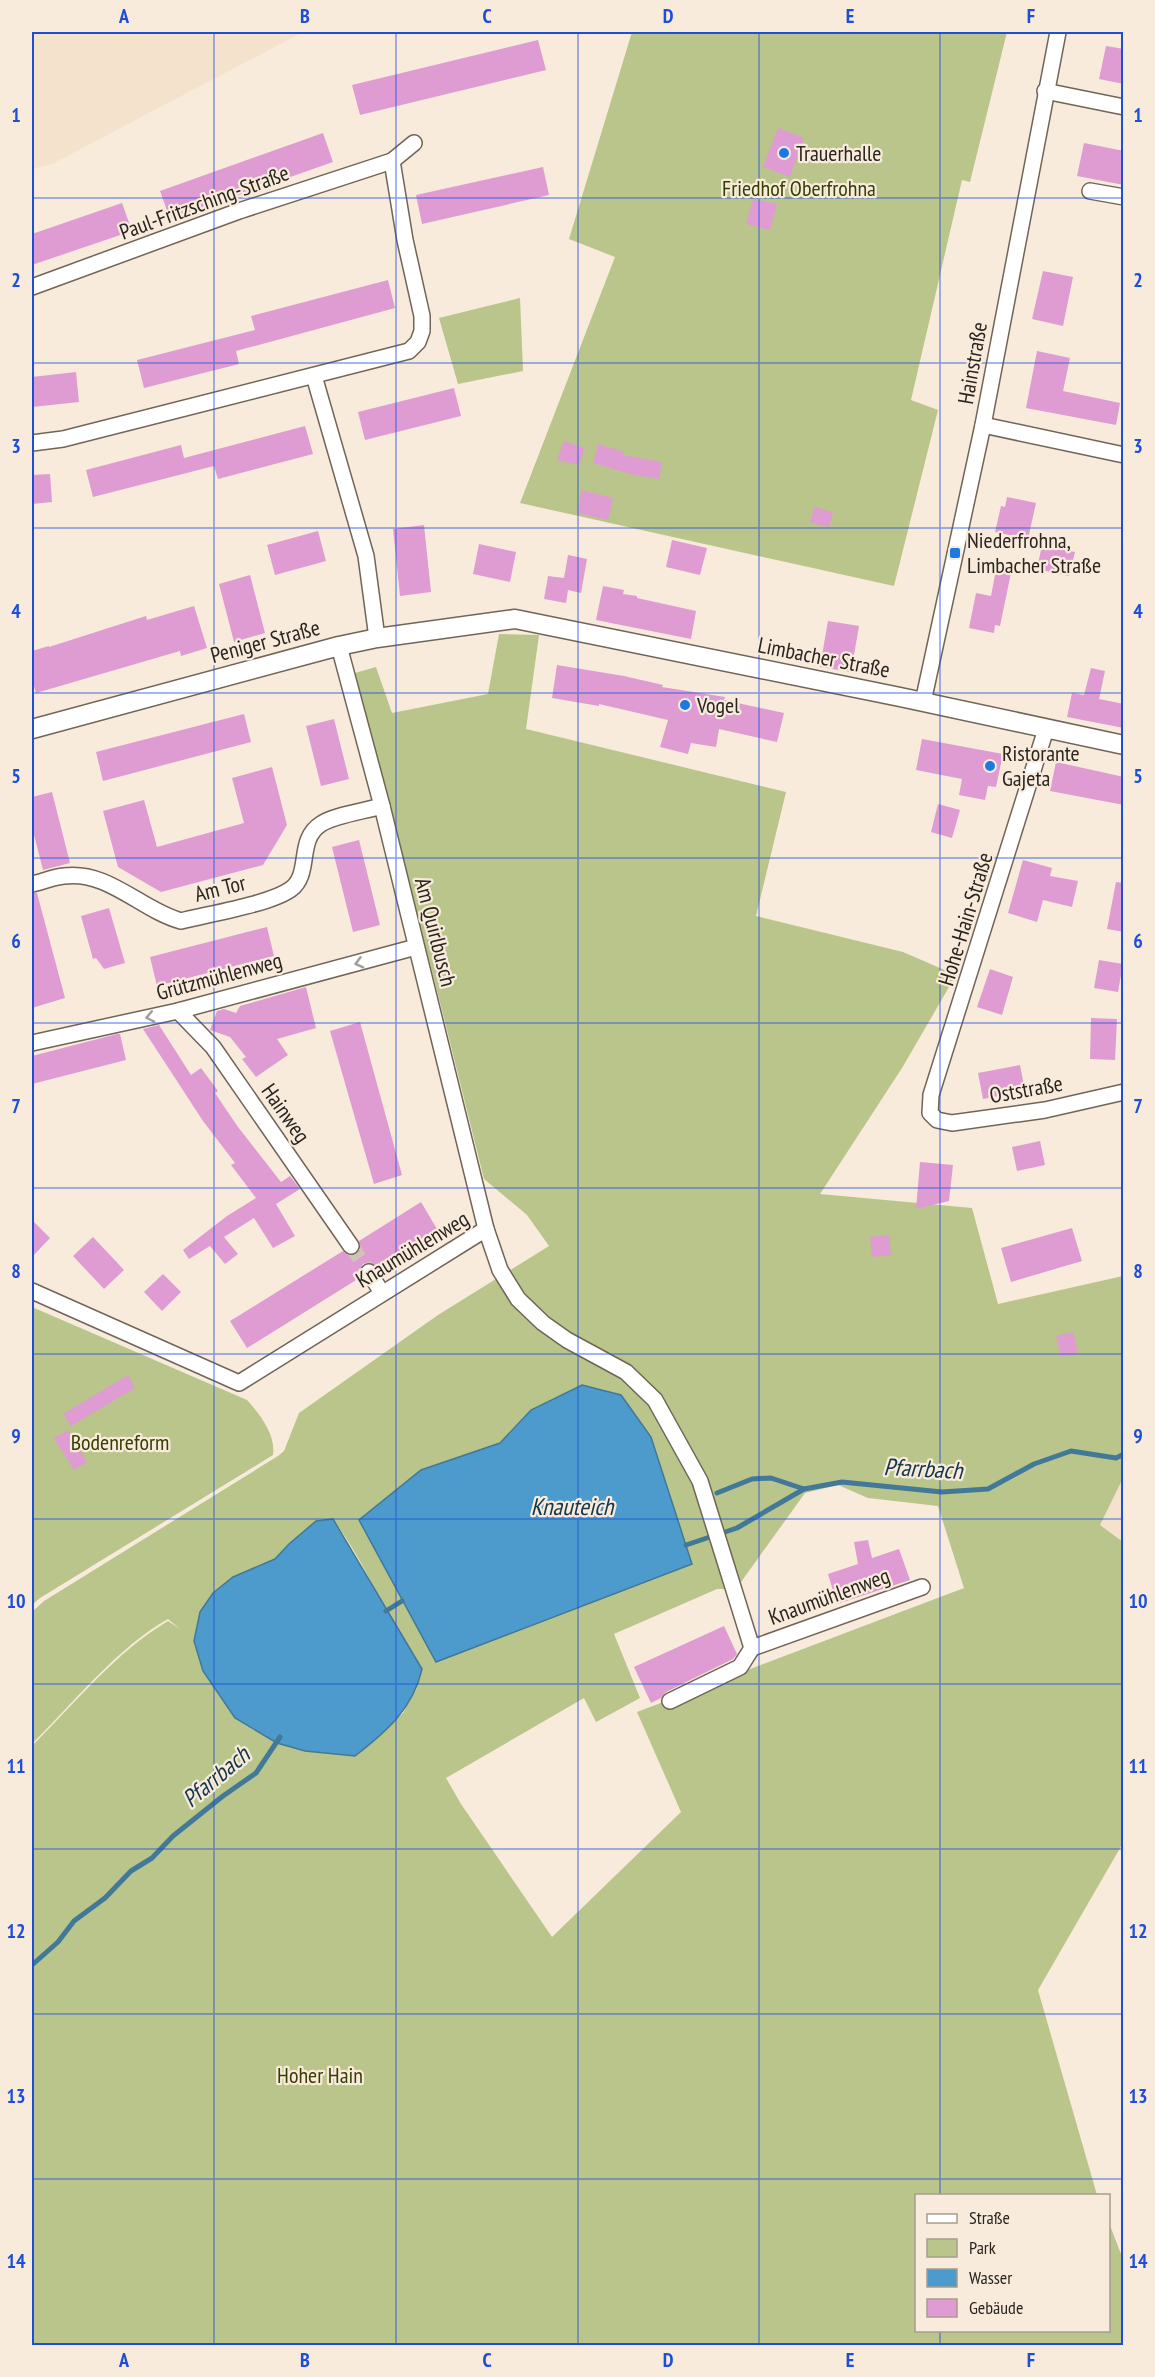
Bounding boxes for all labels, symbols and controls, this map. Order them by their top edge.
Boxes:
text: A [118,3,130,29]
text: B [300,3,310,29]
text: C [482,3,492,29]
text: D [663,3,674,29]
text: E [846,3,854,29]
text: F [1027,3,1035,29]
text: 1 [11,102,21,128]
text: 1 [1133,102,1143,128]
place label: Trauerhalle [796,139,881,167]
marker: Trauerhalle [777,146,791,160]
street label: Paul-Fritzsching-Straße [115,158,293,246]
park label: Friedhof Oberfrohna [722,174,876,202]
text: 2 [11,267,21,293]
text: 2 [1133,267,1143,293]
street label: Hainstraße [951,320,993,406]
text: 3 [11,433,21,459]
text: 3 [1133,433,1143,459]
place label: Niederfrohna, Limbacher Straße [967,526,1101,579]
marker: Niederfrohna, Limbacher Straße [948,546,962,560]
text: 4 [11,598,21,624]
text: 4 [1133,598,1143,624]
street label: Peniger Straße [207,613,323,669]
street label: Limbacher Straße [756,630,892,684]
place label: Vogel [696,691,740,719]
marker: Vogel [678,698,692,712]
place label: Ristorante Gajeta [1002,739,1080,792]
marker: Ristorante Gajeta [983,759,997,773]
text: 5 [11,763,21,789]
text: 5 [1133,763,1143,789]
street label: Hohe-Hain-Straße [931,849,999,989]
street label: Am Tor [191,868,249,908]
street label: Am Quirlbusch [409,875,463,989]
text: 6 [11,928,21,954]
text: 6 [1133,928,1143,954]
street label: Grützmühlenweg [153,946,285,1006]
one-way arrow [354,955,364,968]
one-way arrow [146,1010,156,1023]
street label: Oststraße [987,1069,1065,1109]
street label: Hainweg [256,1078,316,1148]
text: 7 [11,1093,21,1119]
text: 7 [1133,1093,1143,1119]
street label: Knaumühlenweg [350,1204,474,1294]
text: 8 [11,1258,21,1284]
text: 8 [1133,1258,1143,1284]
text: 9 [11,1423,21,1449]
text: 9 [1133,1423,1143,1449]
park label: Bodenreform [71,1428,169,1456]
water label: Pfarrbach [883,1451,965,1486]
water label: Knauteich [531,1491,615,1522]
street label: Knaumühlenweg [765,1561,893,1631]
text: 10 [6,1588,26,1614]
text: 10 [1128,1588,1148,1614]
water label: Pfarrbach [176,1738,257,1814]
text: 11 [6,1753,26,1779]
text: 11 [1128,1753,1148,1779]
text: 12 [6,1918,26,1944]
text: 12 [1128,1918,1148,1944]
park label: Hoher Hain [277,2061,363,2089]
text: 13 [6,2083,26,2109]
text: 13 [1128,2083,1148,2109]
legend [915,2194,1110,2332]
text: Straße [969,2206,1010,2229]
text: Park [969,2236,996,2259]
text: 14 [6,2248,26,2274]
text: 14 [1128,2248,1148,2274]
text: Wasser [969,2266,1012,2289]
text: Gebäude [969,2296,1023,2319]
text: A [118,2347,130,2373]
text: B [300,2347,310,2373]
text: C [482,2347,492,2373]
text: D [663,2347,674,2373]
text: E [846,2347,854,2373]
text: F [1027,2347,1035,2373]

